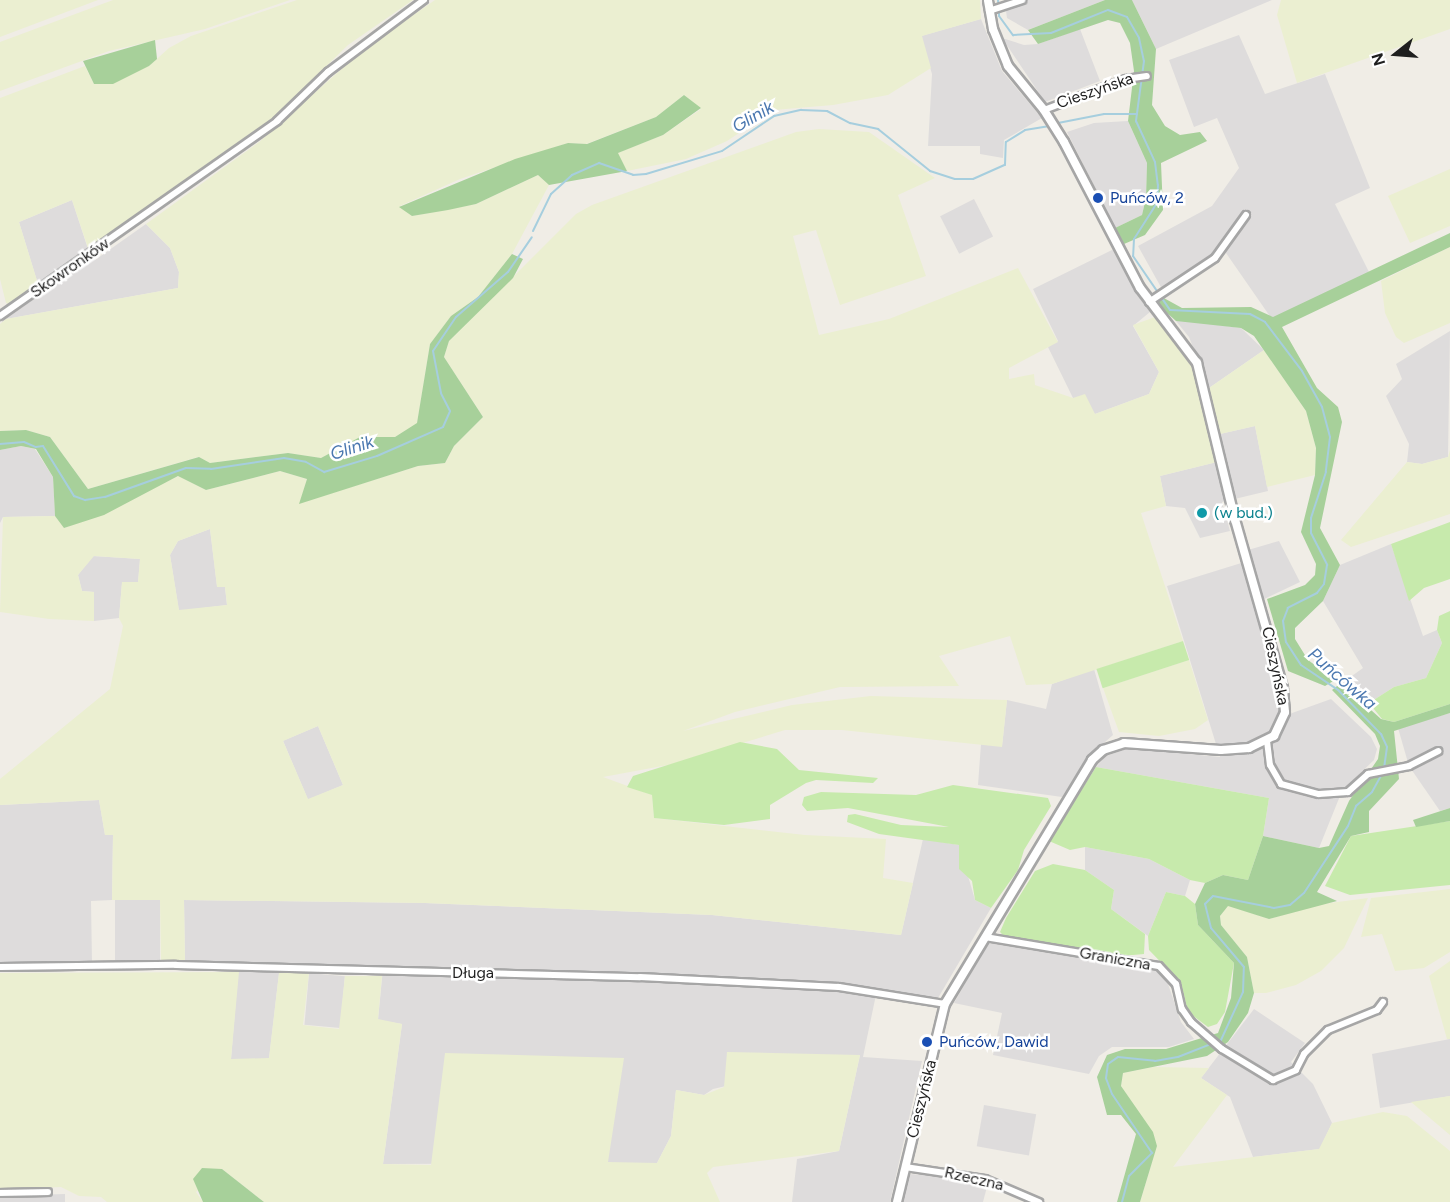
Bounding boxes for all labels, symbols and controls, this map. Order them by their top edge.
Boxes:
north arrow [1366,24,1426,84]
text: N [1367,51,1389,68]
street label: Cieszyńska [1054,69,1136,113]
water label: Glinik [728,96,778,138]
place label: Puńców, 2 [1110,188,1184,208]
marker: Puńców, 2 [1091,191,1105,205]
street label: Skowronków [27,234,113,302]
water label: Glinik [327,431,377,465]
place label: (w bud.) [1214,503,1273,523]
marker: (w bud.) [1195,506,1209,520]
street label: Cieszyńska [1257,625,1293,707]
water label: Puńcówka [1303,643,1381,715]
street label: Graniczna [1078,943,1152,975]
street label: Długa [452,963,494,983]
place label: Puńców, Dawid [939,1032,1049,1052]
marker: Puńców, Dawid [920,1035,934,1049]
street label: Cieszyńska [903,1058,941,1140]
street label: Rzeczna [943,1163,1005,1195]

